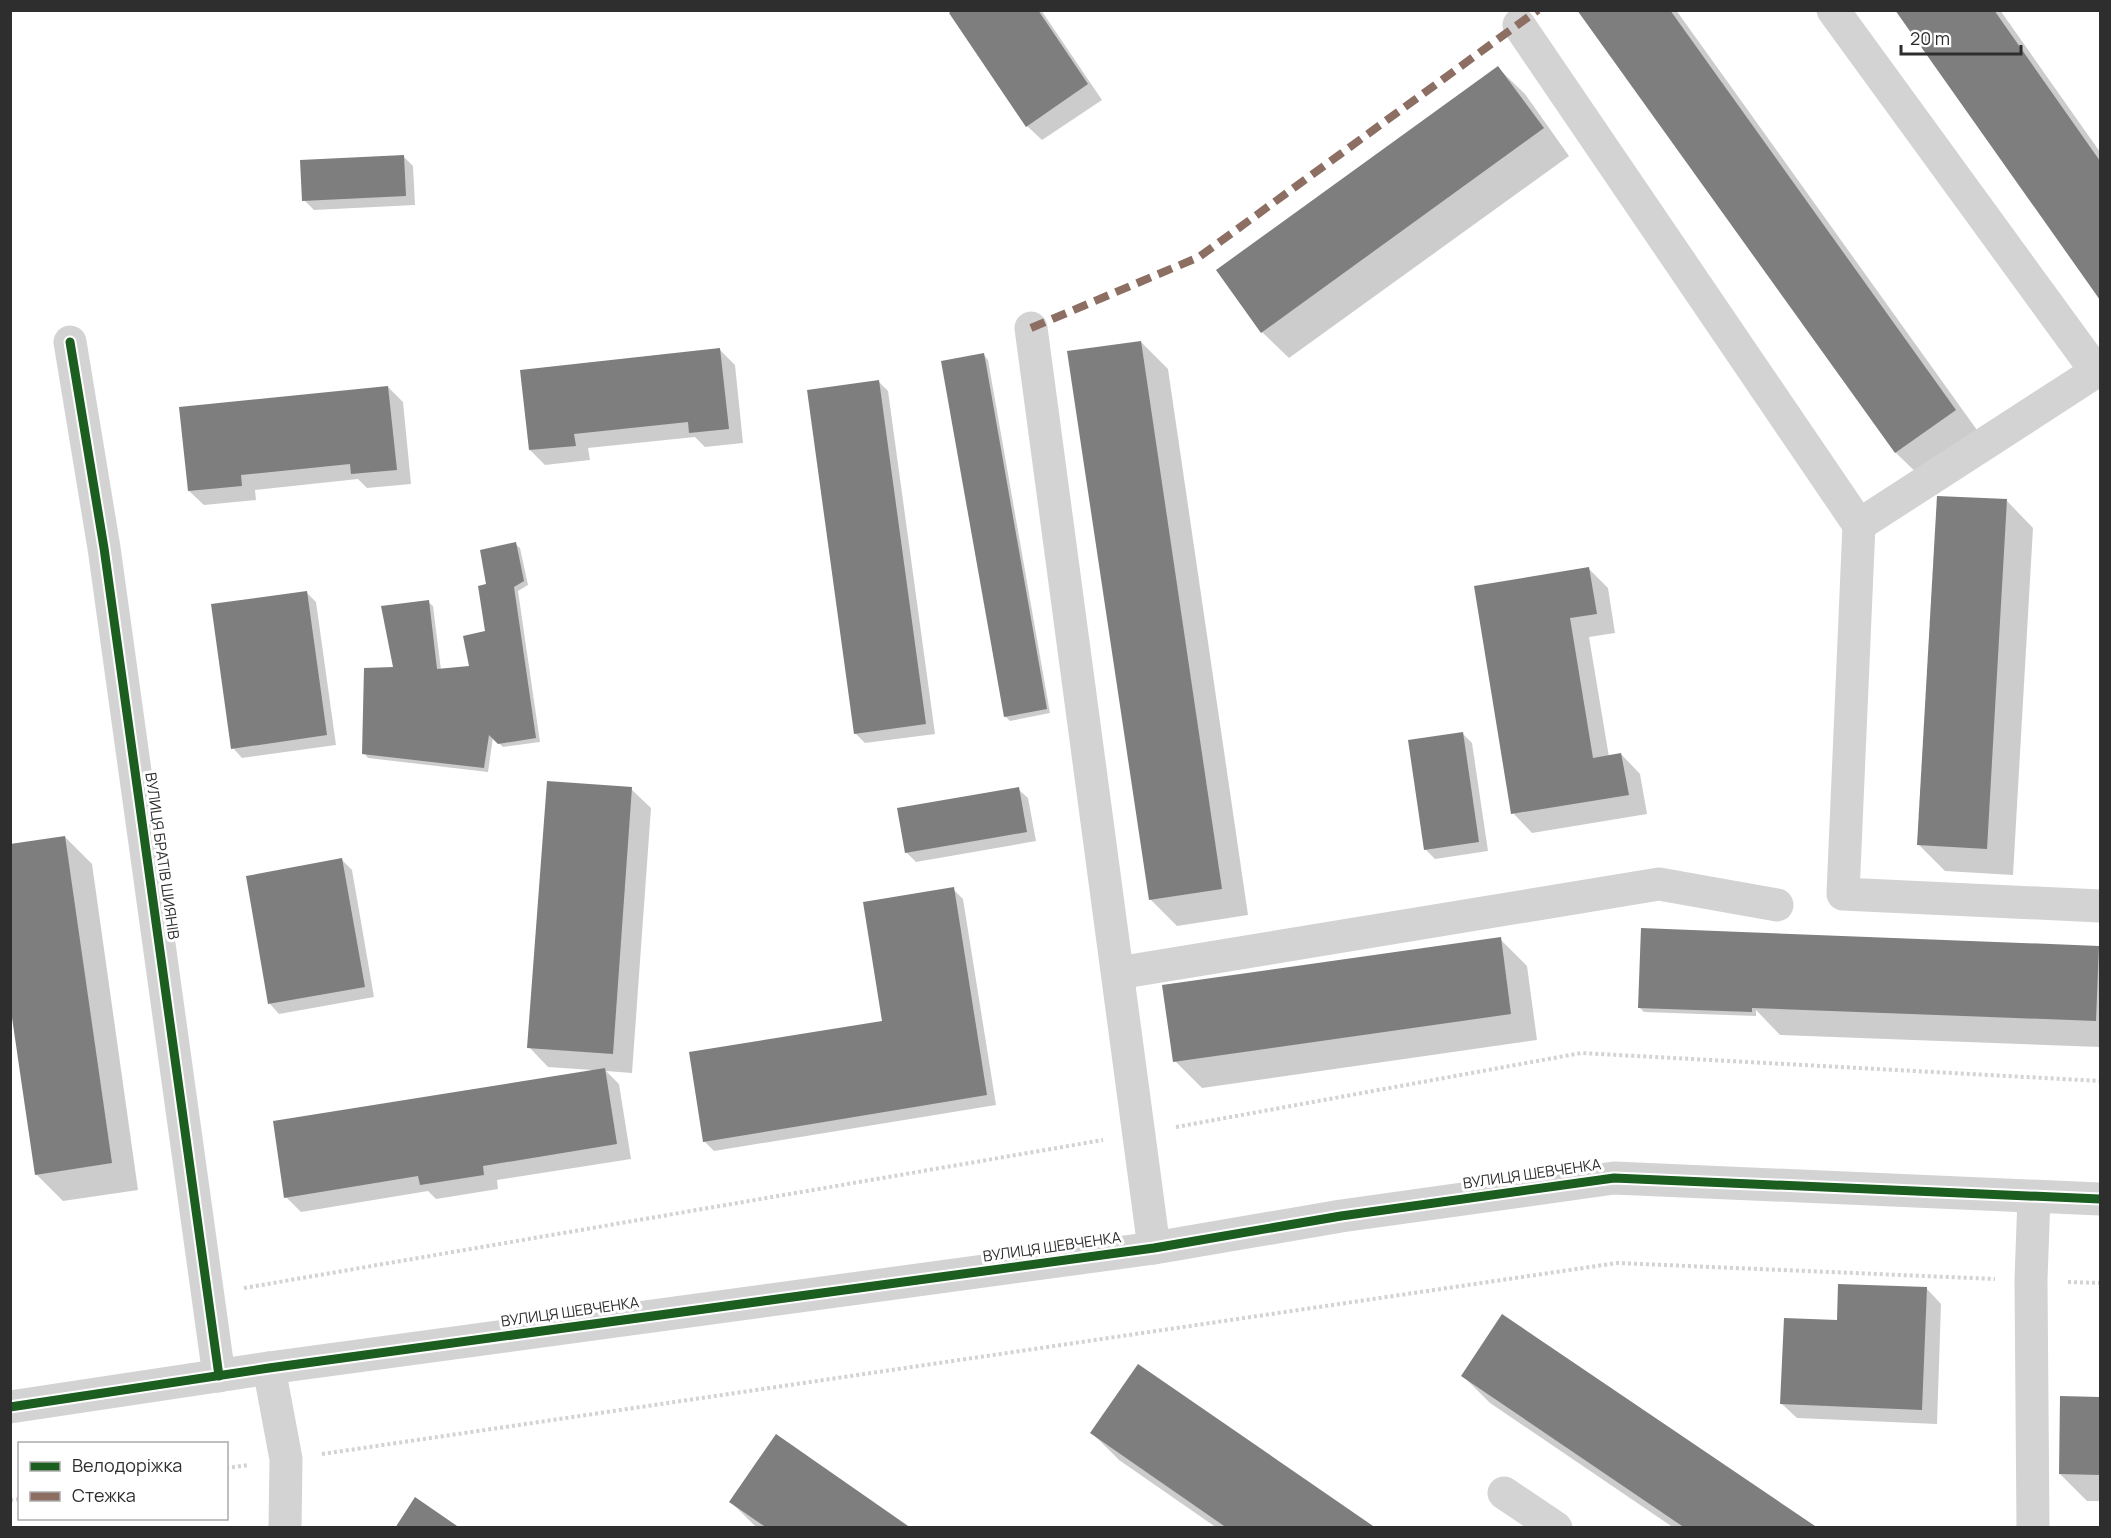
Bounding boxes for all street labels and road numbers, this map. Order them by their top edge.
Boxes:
street label: ВУЛИЦЯ БРАТІВ ШИЯНІВ [140,771,185,941]
street label: ВУЛИЦЯ ШЕВЧЕНКА [1462,1153,1603,1194]
street label: ВУЛИЦЯ ШЕВЧЕНКА [982,1226,1123,1267]
street label: ВУЛИЦЯ ШЕВЧЕНКА [500,1291,641,1332]

